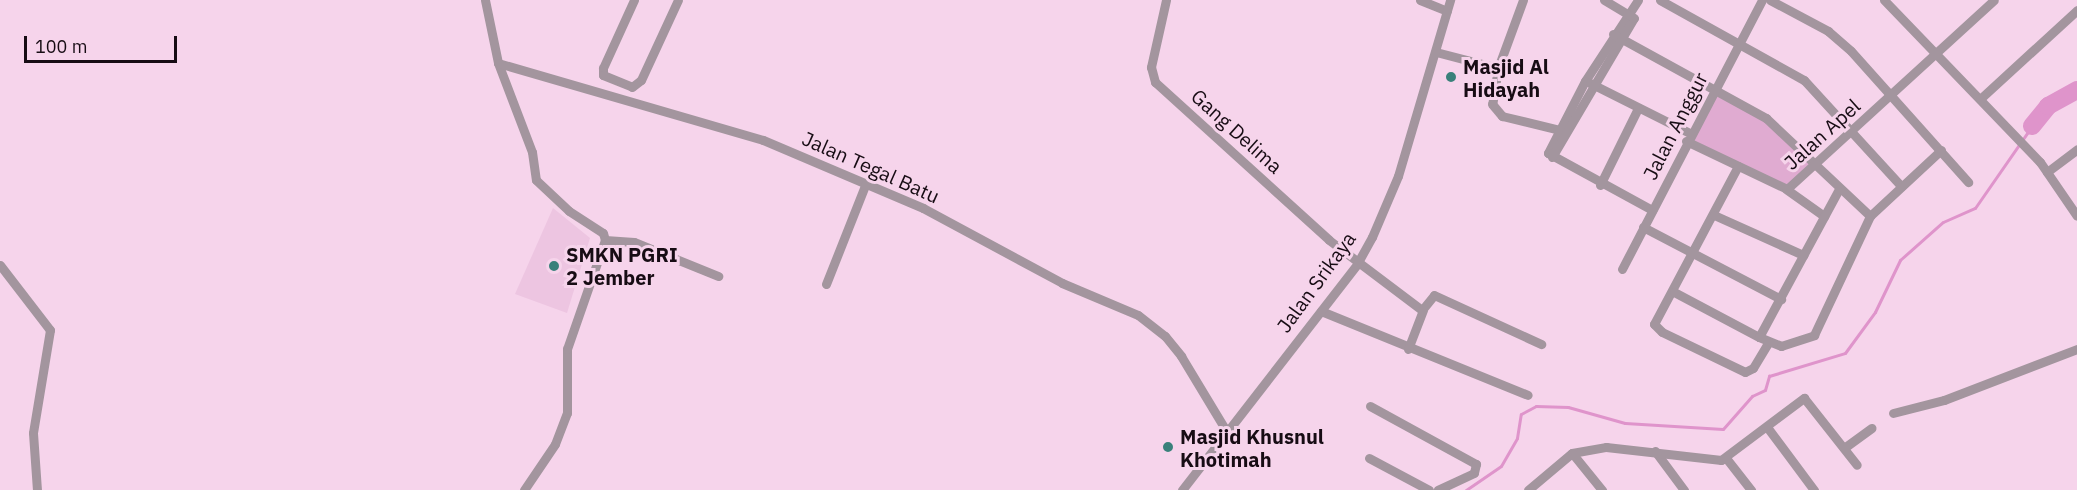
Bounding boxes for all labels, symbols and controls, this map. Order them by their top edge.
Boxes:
scale bar [27,24,180,62]
text: 100 m [35,35,87,58]
place label: Masjid Al Hidayah [1463,54,1549,101]
street label: Jalan Anggur [1638,68,1712,184]
marker: Masjid Al Hidayah [1444,70,1458,84]
street label: Gang Delima [1187,84,1287,178]
street label: Jalan Apel [1779,94,1865,174]
street label: Jalan Tegal Batu [799,126,943,208]
street label: Jalan Srikaya [1271,227,1361,337]
place label: SMKN PGRI 2 Jember [566,243,678,290]
marker: SMKN PGRI 2 Jember [547,259,561,273]
place label: Masjid Khusnul Khotimah [1180,424,1324,471]
marker: Masjid Khusnul Khotimah [1161,440,1175,454]

